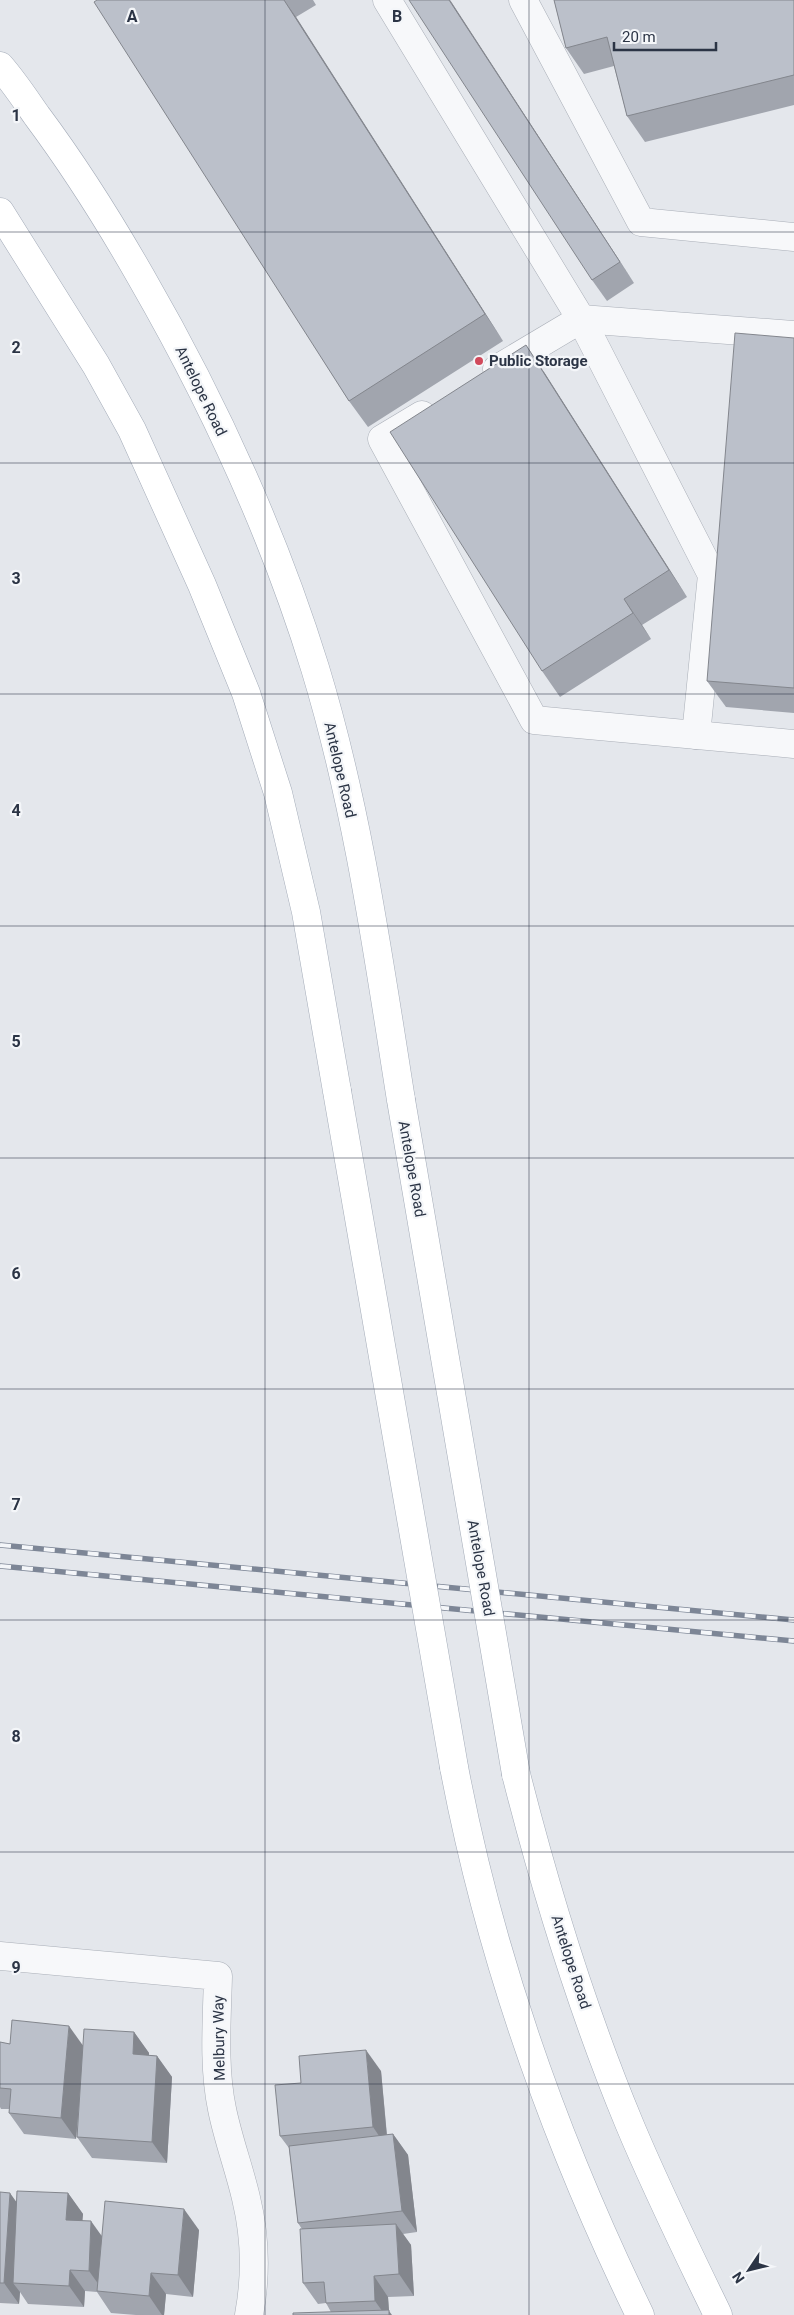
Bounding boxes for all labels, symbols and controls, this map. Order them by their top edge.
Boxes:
text: A [127,7,138,26]
text: B [392,7,402,26]
scale bar [614,20,716,52]
text: 20 m [622,28,656,46]
text: 1 [11,106,21,125]
text: 2 [11,338,21,357]
street label: Antelope Road [172,343,230,439]
place label: Public Storage [489,352,588,370]
marker: Public Storage [473,355,485,367]
text: 3 [11,569,21,588]
street label: Antelope Road [320,720,360,820]
text: 4 [11,801,21,820]
text: 5 [11,1032,21,1051]
street label: Antelope Road [395,1119,429,1219]
text: 6 [11,1264,21,1283]
text: 7 [11,1495,21,1514]
street label: Antelope Road [464,1518,498,1618]
text: 8 [11,1727,21,1746]
street label: Antelope Road [547,1913,595,2011]
text: 9 [11,1958,21,1977]
street label: Melbury Way [209,1995,229,2081]
north arrow [724,2245,774,2295]
text: N [729,2269,748,2286]

